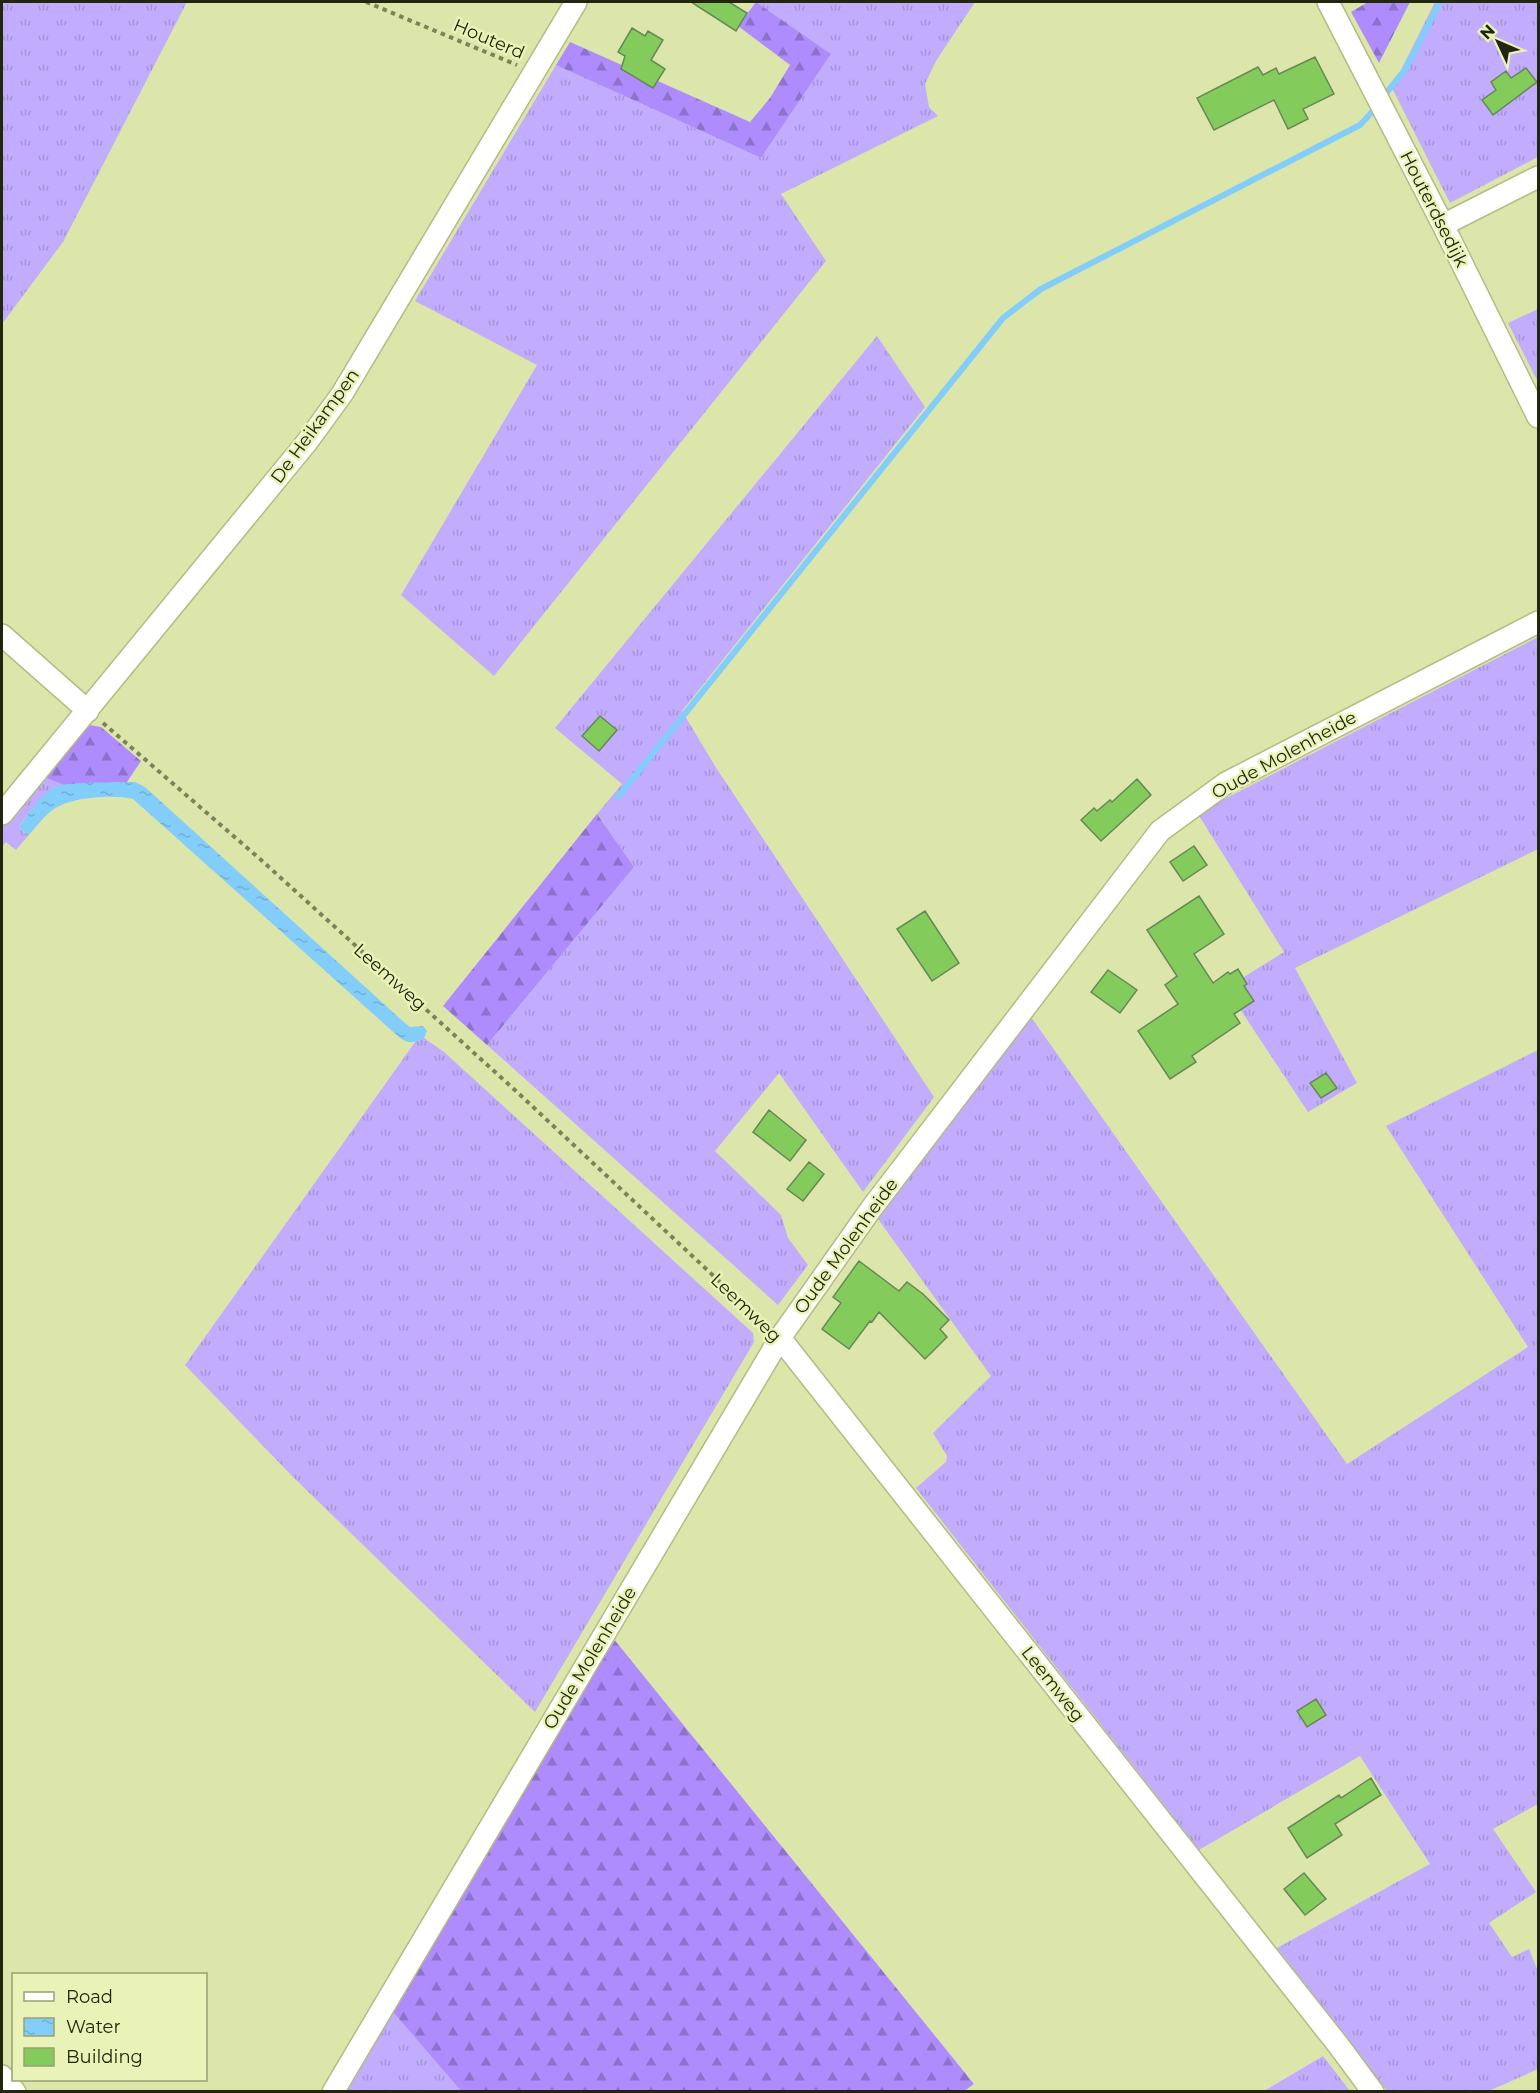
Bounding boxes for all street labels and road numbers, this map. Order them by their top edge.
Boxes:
street label: Houterd [450,14,528,64]
street label: Houterdsedijk [1395,147,1473,271]
street label: De Heikampen [266,364,364,488]
street label: Oude Molenheide [1208,706,1360,804]
street label: Leemweg [349,939,431,1015]
street label: Oude Molenheide [789,1174,903,1318]
street label: Leemweg [706,1269,786,1347]
street label: Oude Molenheide [539,1583,641,1733]
street label: Leemweg [1017,1642,1089,1726]

